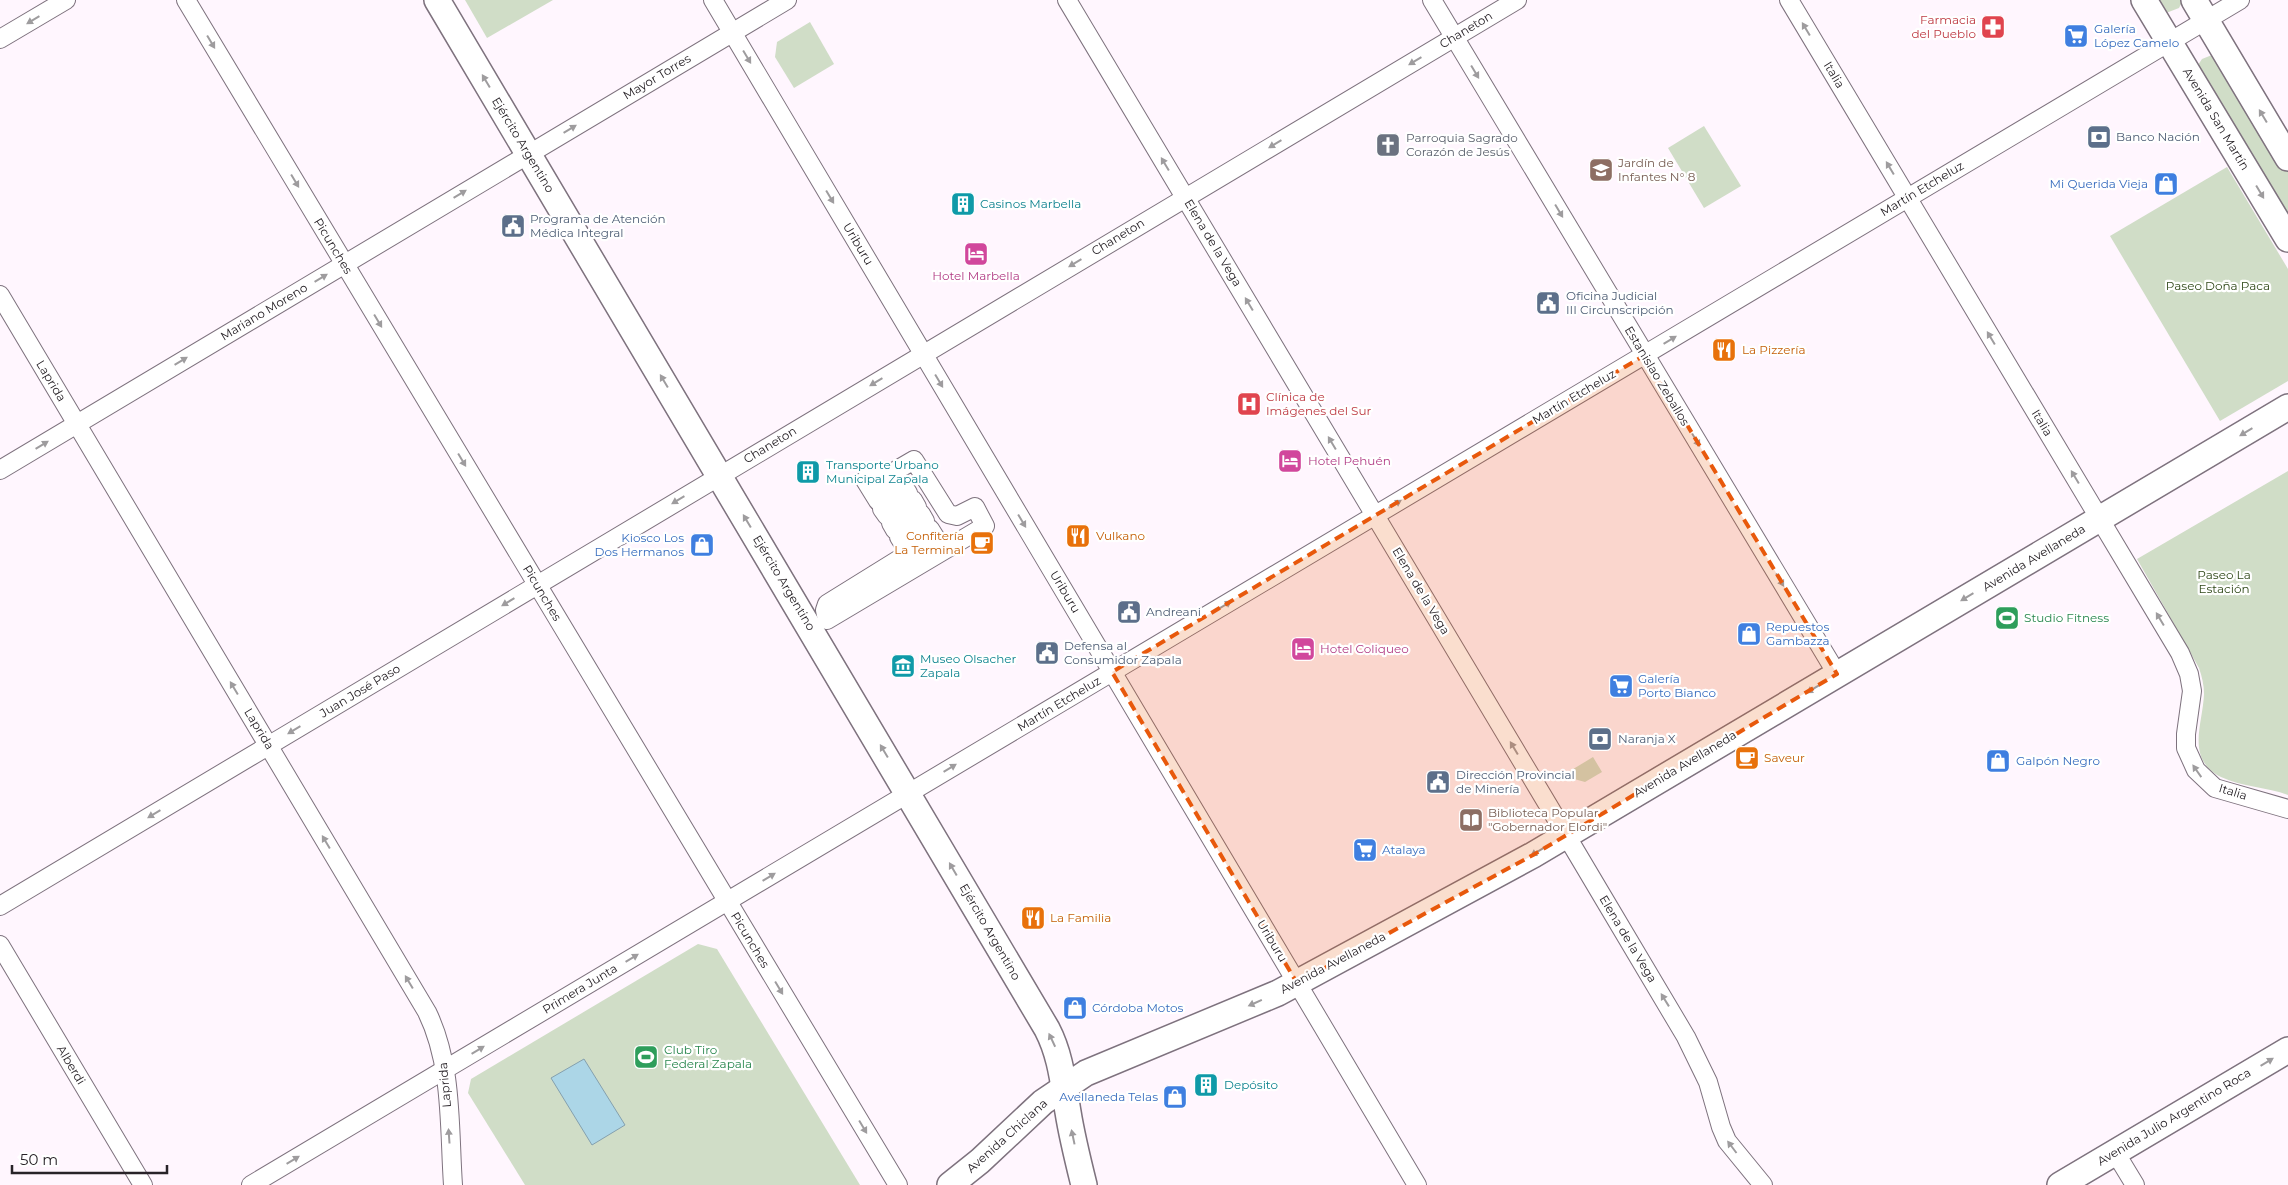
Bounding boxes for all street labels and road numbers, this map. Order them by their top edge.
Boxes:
street label: Chaneton [1436,8,1495,51]
street label: Mayor Torres [620,50,693,103]
street label: Italia [1821,59,1848,91]
street label: Avenida San Martín [2180,65,2253,173]
street label: Ejército Argentino [489,94,558,195]
street label: Martín Etcheluz [1877,158,1966,219]
street label: Elena de la Vega [1181,196,1245,289]
street label: Picunches [311,215,356,277]
street label: Chaneton [1088,215,1147,258]
street label: Uriburu [840,220,877,268]
street label: Mariano Moreno [217,280,310,343]
street label: Estanislao Zeballos [1622,323,1693,428]
street label: Laprida [33,357,70,404]
street label: Martín Etcheluz [1529,366,1618,427]
street label: Italia [2029,407,2056,439]
street label: Chaneton [740,423,799,466]
street label: Avenida Avellaneda [1980,521,2088,594]
street label: Ejército Argentino [750,532,819,633]
street label: Elena de la Vega [1389,544,1453,637]
street label: Picunches [520,562,565,624]
street label: Uriburu [1047,568,1084,616]
street label: Juan José Paso [316,661,403,721]
street label: Martín Etcheluz [1014,673,1103,734]
street label: Laprida [241,705,278,752]
street label: Avenida Avellaneda [1631,727,1739,800]
street label: Italia [2217,780,2249,803]
street label: Ejército Argentino [957,881,1024,983]
street label: Elena de la Vega [1596,892,1660,985]
street label: Picunches [728,909,773,971]
street label: Uriburu [1254,917,1291,965]
street label: Avenida Avellaneda [1277,928,1388,997]
street label: Primera Junta [540,960,620,1017]
street label: Alberdi [54,1042,89,1087]
street label: Laprida [435,1062,454,1108]
street label: Avenida Julio Argentino Roca [2094,1065,2253,1168]
street label: Avenida Chiclana [963,1095,1050,1176]

